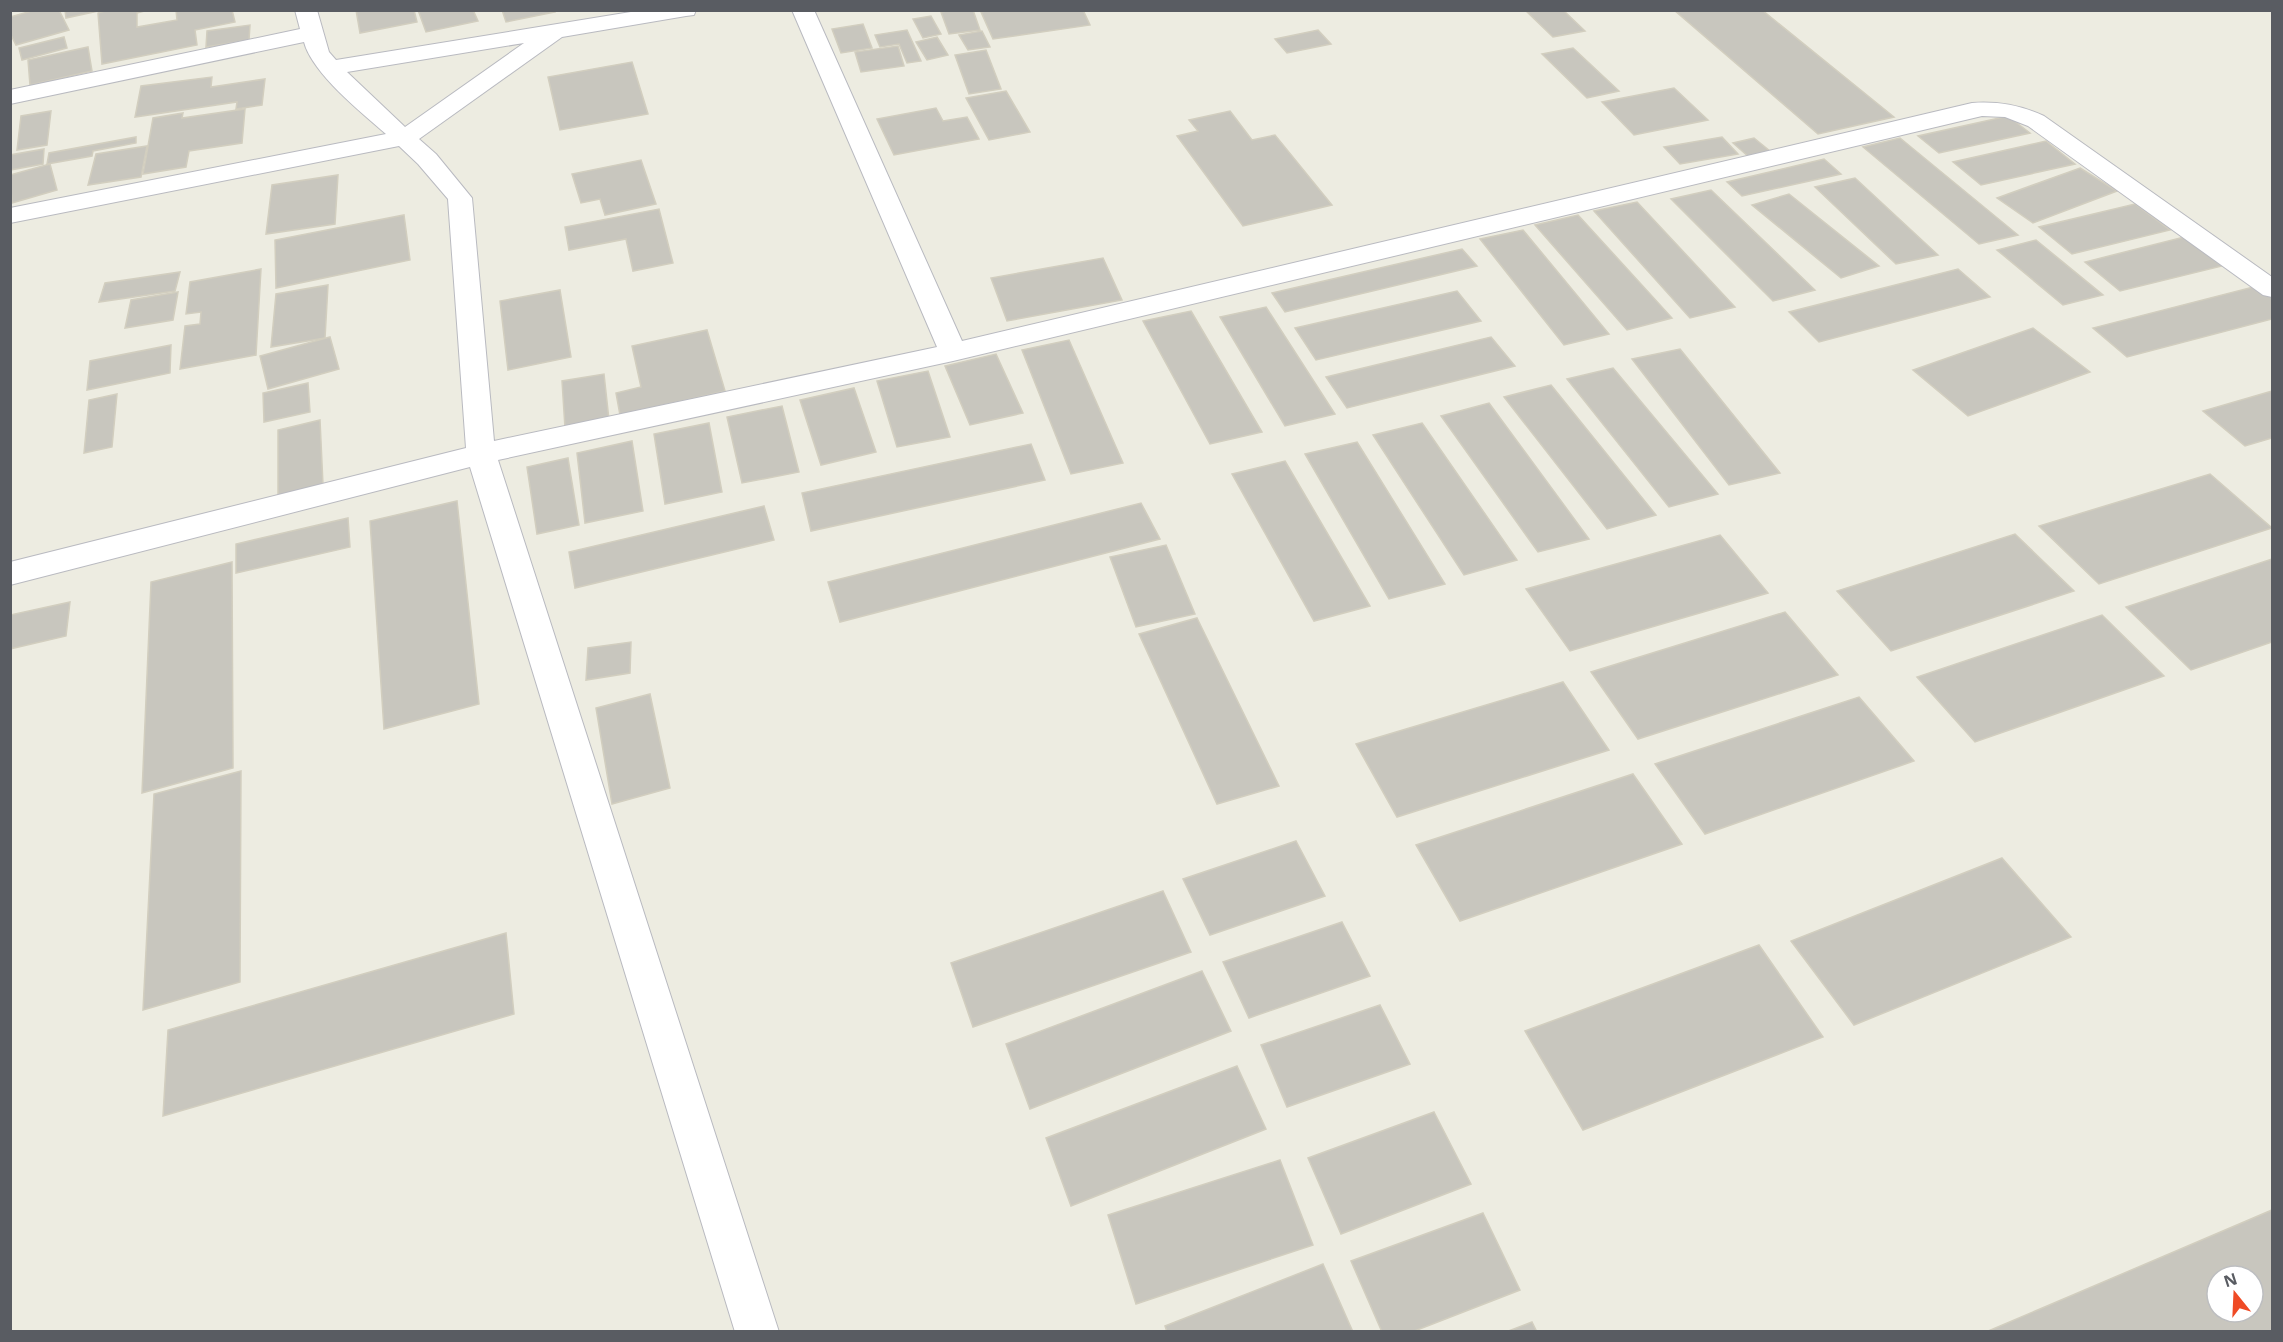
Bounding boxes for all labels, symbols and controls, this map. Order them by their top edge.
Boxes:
north arrow [2205,1264,2265,1324]
text: N [2221,1267,2240,1292]

